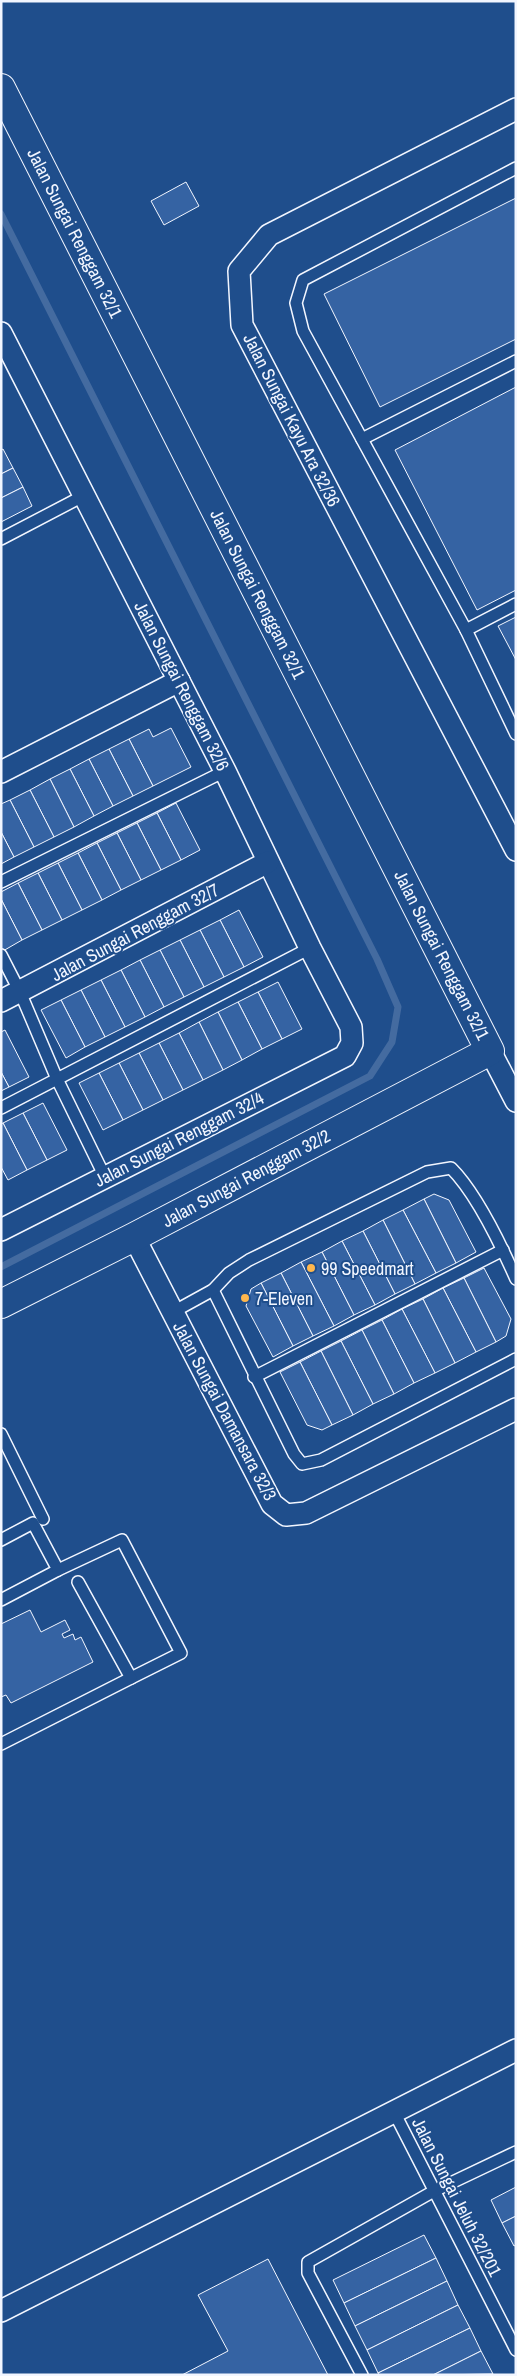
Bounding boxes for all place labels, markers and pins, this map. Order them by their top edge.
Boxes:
place label: 99 Speedmart [321,1256,414,1281]
marker: 99 Speedmart [305,1262,317,1274]
place label: 7-Eleven [255,1286,313,1311]
marker: 7-Eleven [239,1292,251,1304]

